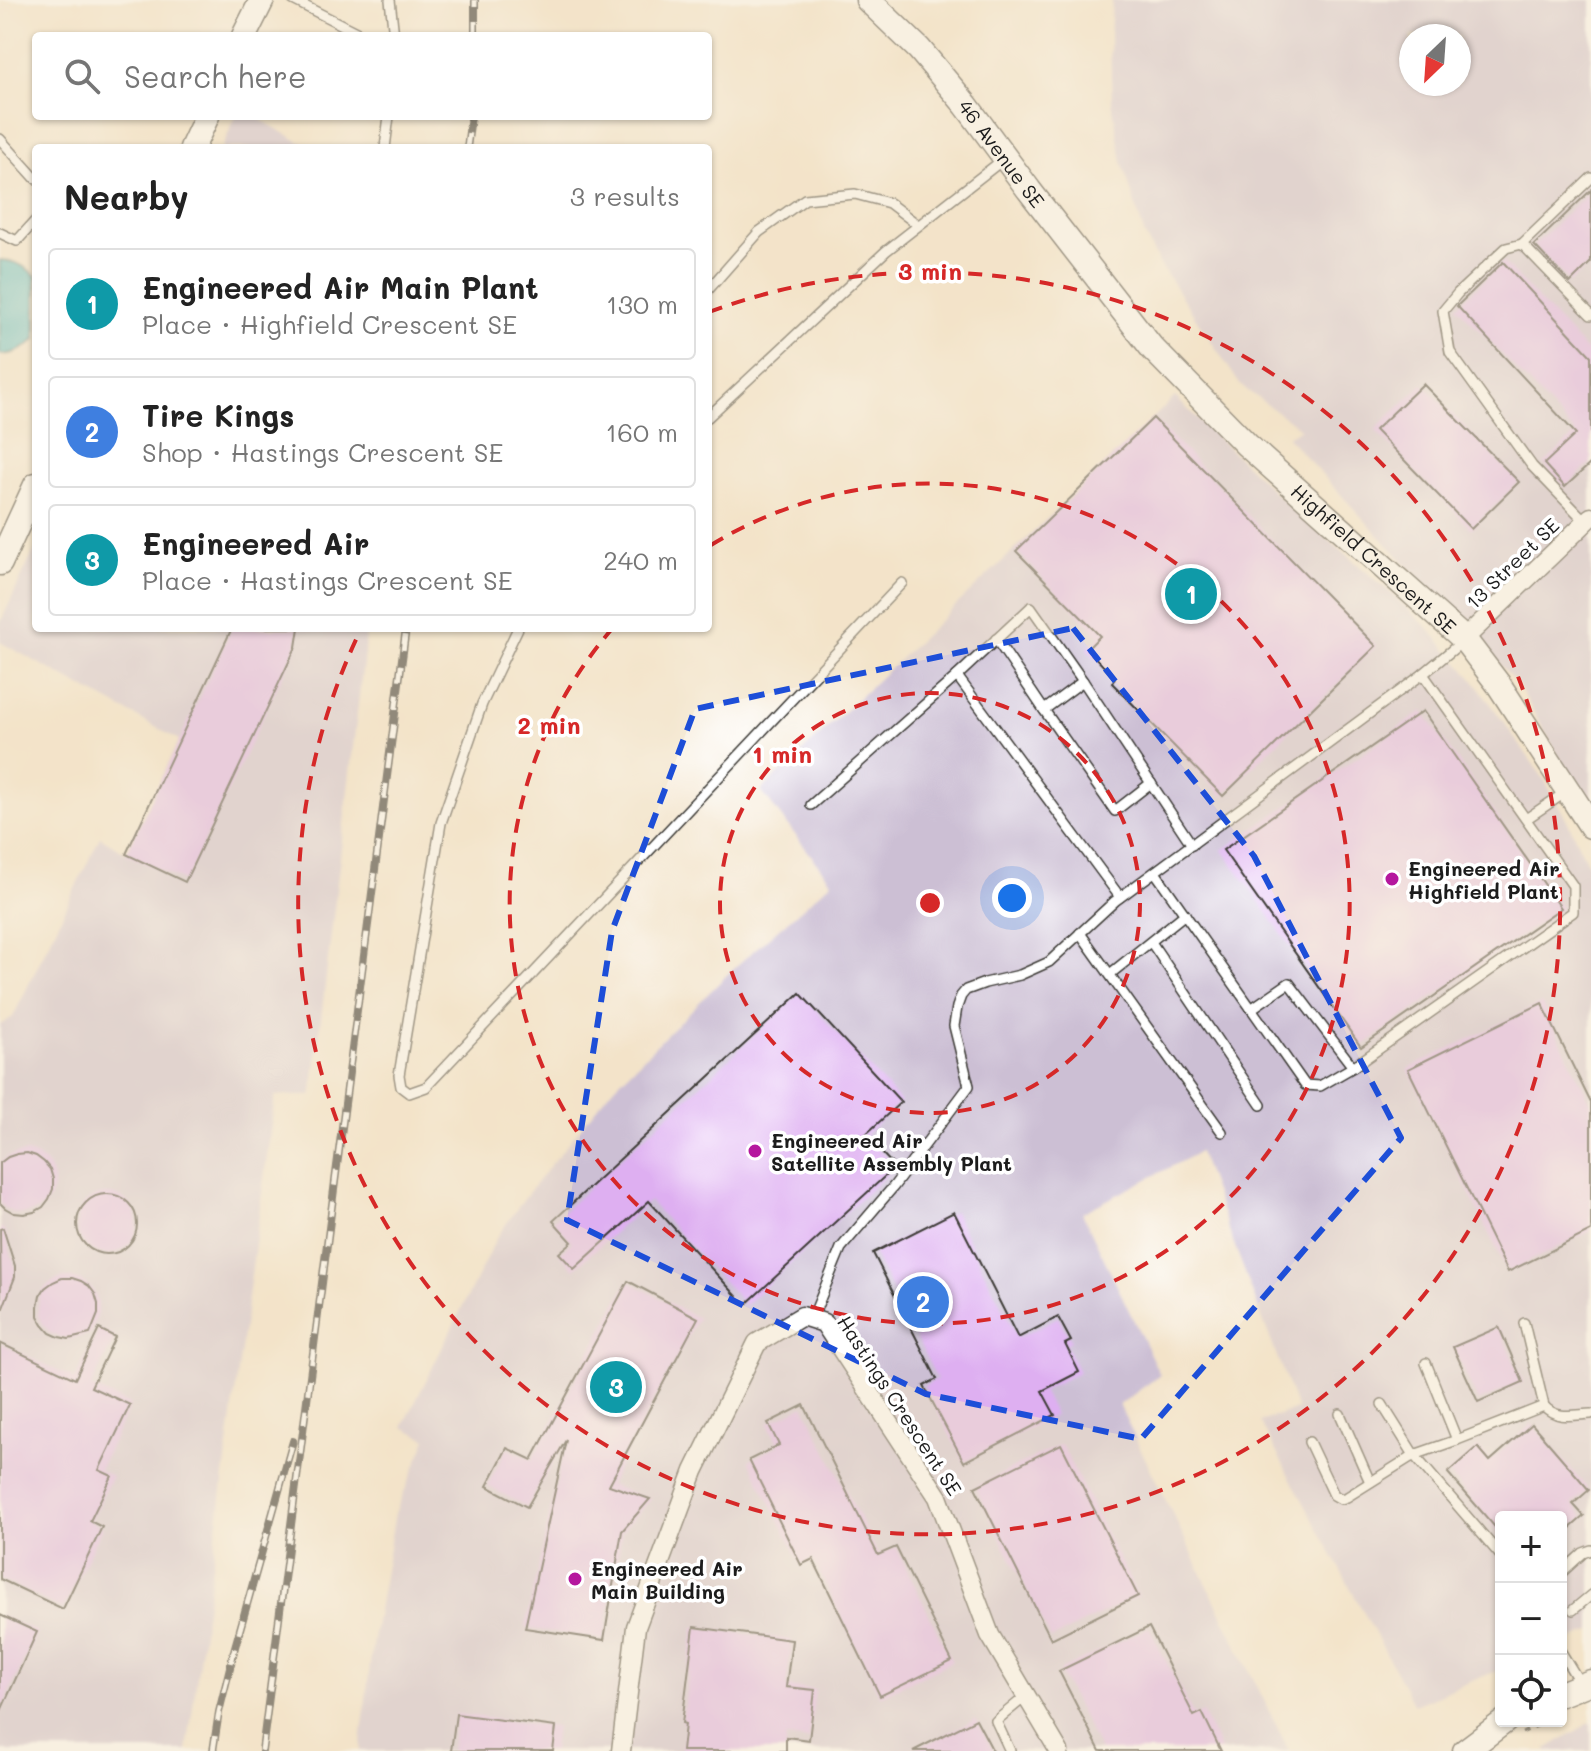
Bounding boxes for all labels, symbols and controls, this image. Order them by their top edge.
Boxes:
north arrow [1399,24,1471,96]
search box [32,32,712,120]
icon: search [60,54,104,98]
text: Search here [124,56,307,96]
street label: 46 Avenue SE [953,94,1051,213]
text: Nearby [64,174,189,219]
text: 3 results [570,179,680,213]
text: 3 min [898,255,962,286]
text: Engineered Air Main Plant [142,267,539,307]
text: 1 [86,287,98,321]
text: 130 m [606,287,678,321]
text: Place · Highfield Crescent SE [142,307,517,341]
text: Tire Kings [142,395,294,435]
text: 2 [85,415,99,449]
text: 160 m [606,415,678,449]
text: Shop · Hastings Crescent SE [142,435,503,469]
street label: Highfield Crescent SE [1286,478,1462,639]
street label: 13 Street SE [1460,512,1564,614]
text: Engineered Air [142,523,369,563]
text: 3 [84,543,100,577]
text: 240 m [603,543,678,577]
text: Place · Hastings Crescent SE [142,563,513,597]
pin: 1 [1165,564,1217,624]
text: 2 min [518,709,581,740]
text: 1 min [752,738,812,769]
place label: Engineered Air Highfield Plant [1408,855,1560,904]
marker: Engineered Air Highfield Plant [1383,870,1401,888]
your location [992,878,1032,918]
centre of rings [916,889,944,917]
place label: Engineered Air Satellite Assembly Plant [771,1127,1012,1176]
marker: Engineered Air Satellite Assembly Plant [746,1142,764,1160]
pin: 2 [897,1272,949,1332]
street label: Hastings Crescent SE [832,1310,968,1500]
pin: 3 [590,1357,642,1417]
map controls [1495,1511,1567,1727]
button: + [1495,1511,1567,1583]
place label: Engineered Air Main Building [591,1555,743,1604]
marker: Engineered Air Main Building [566,1570,584,1588]
button: − [1495,1583,1567,1655]
button: locate [1495,1655,1567,1727]

